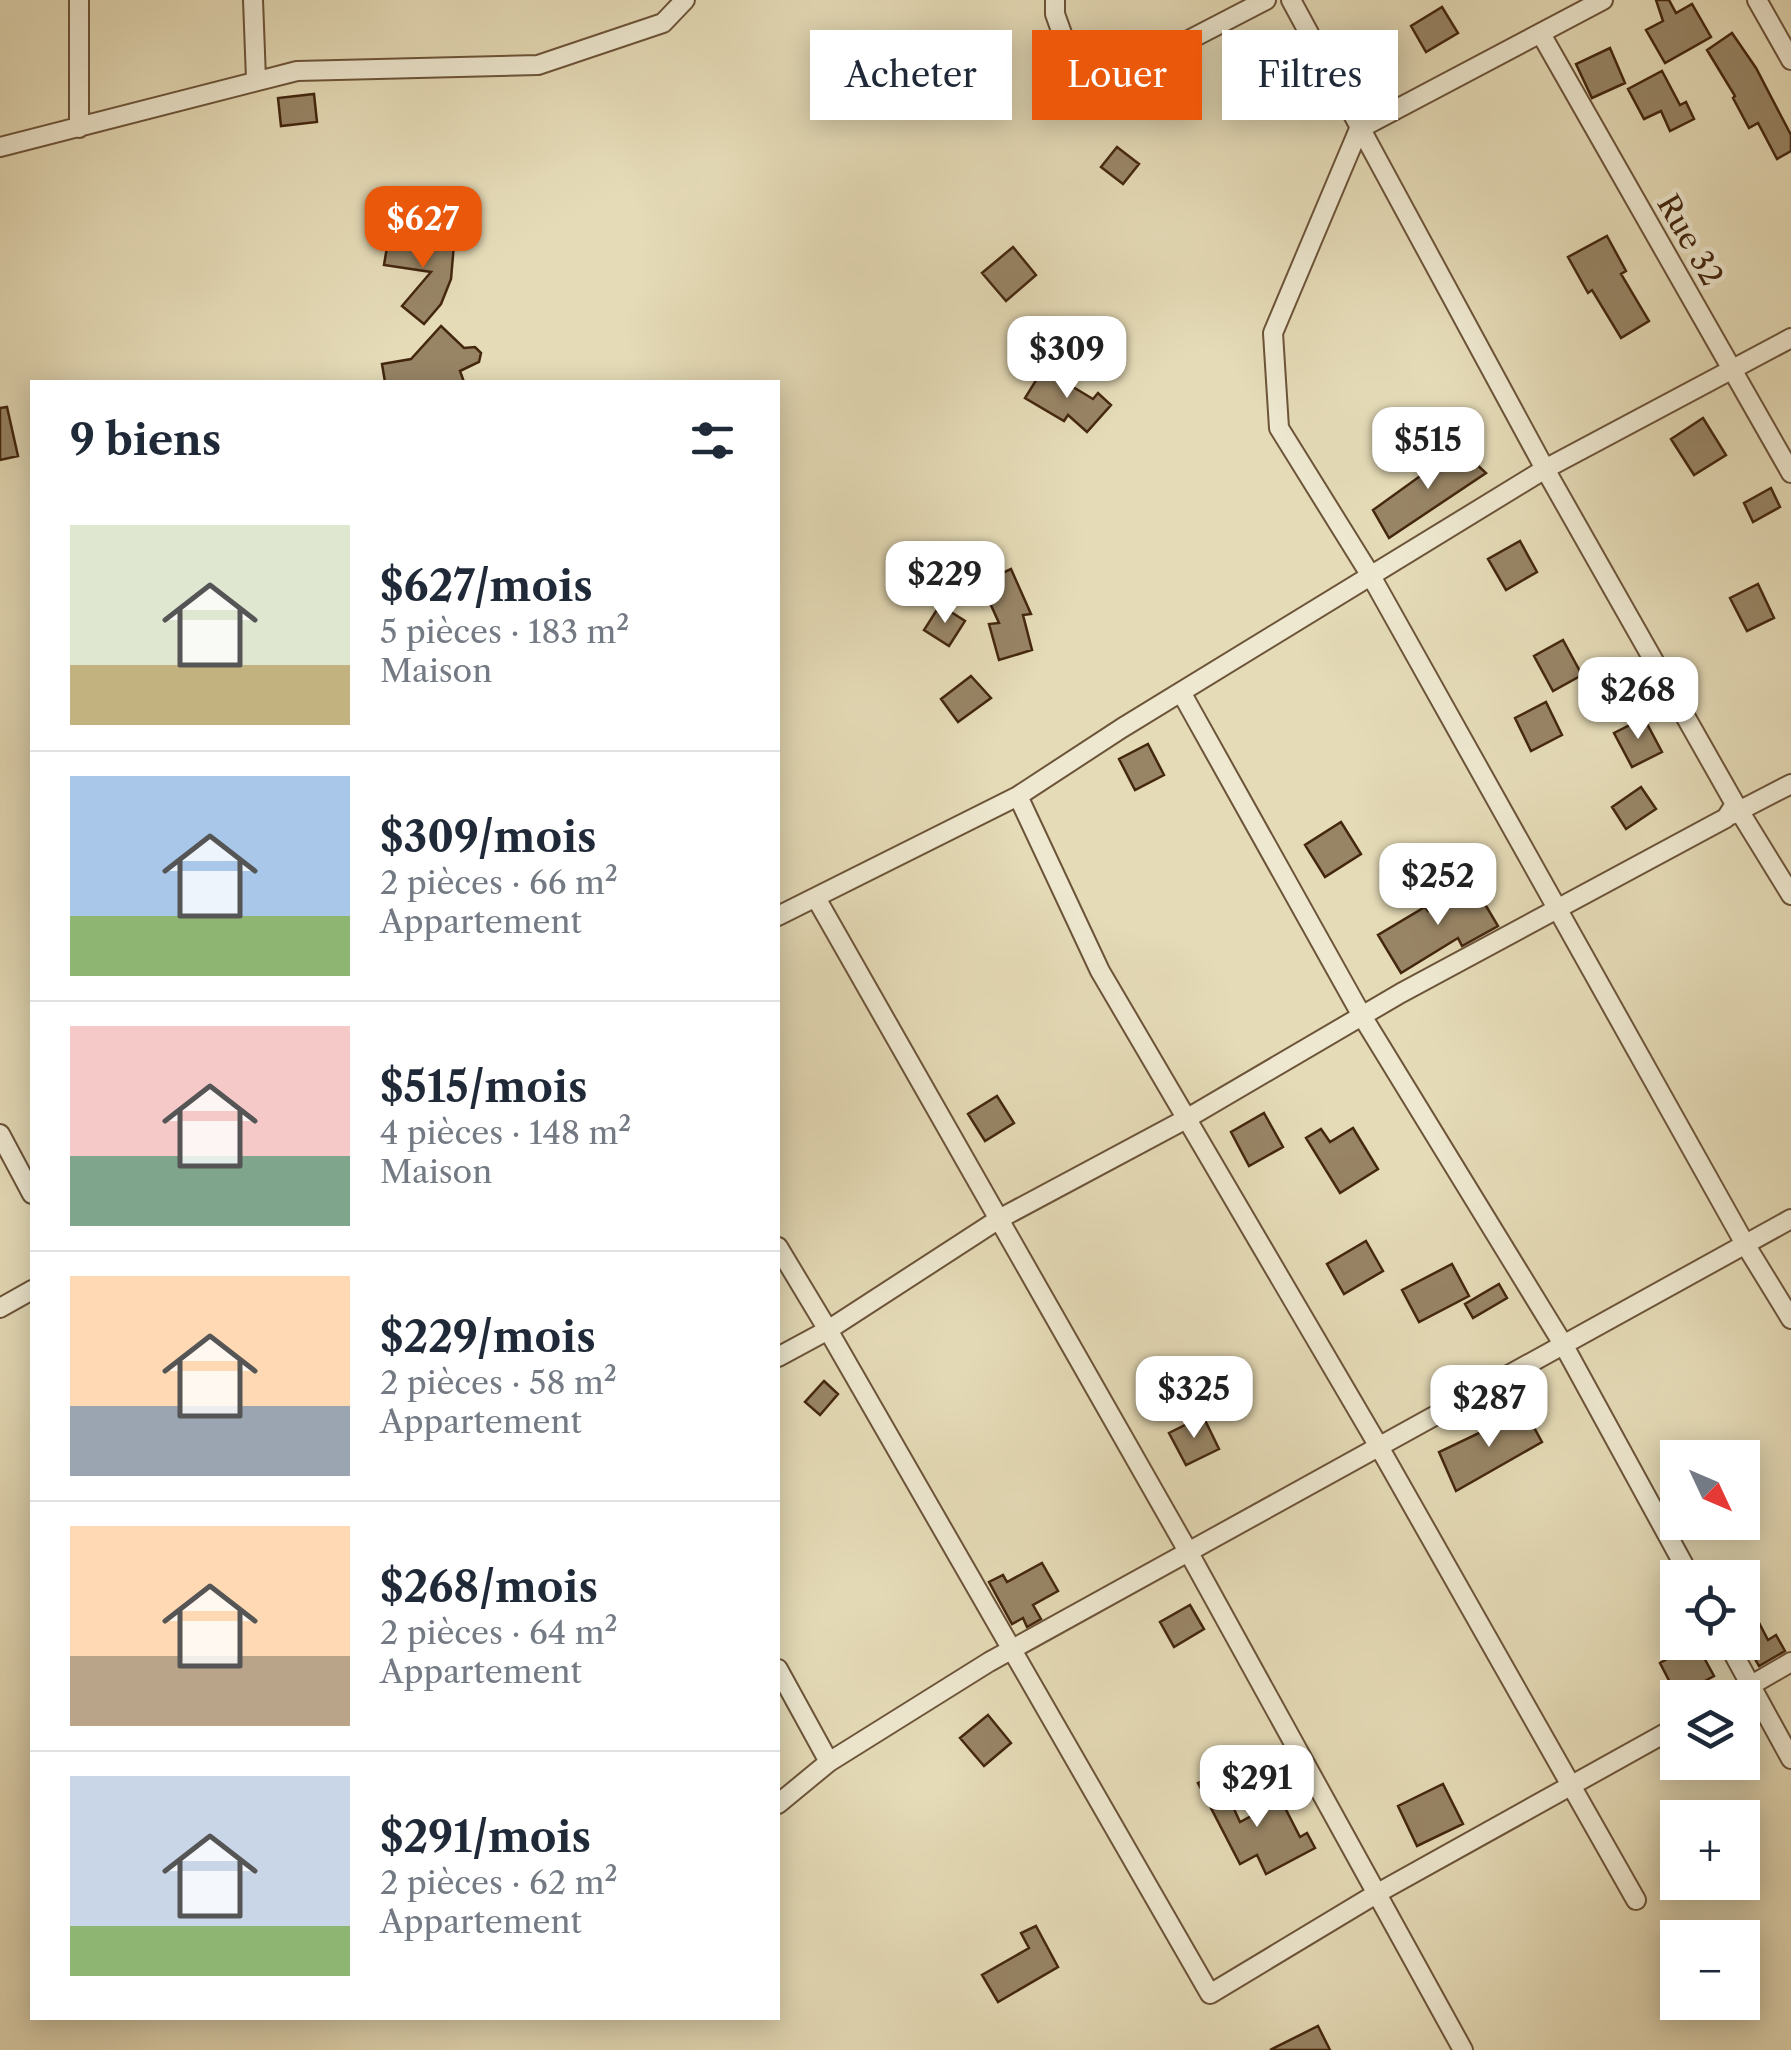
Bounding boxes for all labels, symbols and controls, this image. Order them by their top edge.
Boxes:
chip: Acheter [810,30,1012,120]
chip: Louer [1032,30,1202,120]
chip: Filtres [1222,30,1398,120]
pin: $627 [364,186,482,271]
street label: Rue 32 [1649,188,1731,292]
text: $627 [387,199,459,238]
pin: $309 [1008,316,1126,401]
text: $309 [1029,329,1105,368]
pin: $515 [1369,407,1487,492]
icon: filters [685,413,740,468]
text: 9 biens [70,414,221,466]
text: $515 [1394,420,1462,459]
pin: $229 [886,541,1004,626]
text: $229 [908,554,982,593]
text: $627/mois [380,560,593,612]
icon: home [150,565,270,685]
text: 5 pièces · 183 m² [380,612,629,651]
text: Maison [380,651,492,690]
pin: $268 [1579,657,1697,742]
text: $268 [1600,670,1676,709]
text: $309/mois [380,811,597,863]
icon: home [150,816,270,936]
pin: $252 [1379,843,1497,928]
text: $252 [1401,856,1475,895]
text: 2 pièces · 66 m² [380,863,618,902]
text: Appartement [380,902,582,941]
text: $515/mois [380,1061,587,1113]
icon: home [150,1066,270,1186]
text: 4 pièces · 148 m² [380,1113,631,1152]
text: Maison [380,1152,492,1191]
text: $229/mois [380,1311,596,1363]
icon: home [150,1316,270,1436]
pin: $325 [1135,1356,1253,1441]
text: 2 pièces · 58 m² [380,1363,617,1402]
pin: $287 [1430,1365,1548,1450]
text: $325 [1158,1369,1230,1408]
text: $287 [1452,1378,1526,1417]
text: Appartement [380,1402,582,1441]
north arrow [1660,1440,1760,1540]
map controls [1660,1440,1760,2020]
button: locate [1660,1560,1760,1660]
text: $268/mois [380,1561,598,1613]
icon: home [150,1566,270,1686]
text: 2 pièces · 64 m² [380,1613,618,1652]
text: Appartement [380,1652,582,1691]
button: layers [1660,1680,1760,1780]
pin: $291 [1198,1745,1316,1830]
text: $291 [1222,1758,1292,1797]
button: + [1660,1800,1760,1900]
text: $291/mois [380,1811,591,1863]
icon: home [150,1816,270,1936]
text: 2 pièces · 62 m² [380,1863,618,1902]
text: Appartement [380,1902,582,1941]
button: − [1660,1920,1760,2020]

